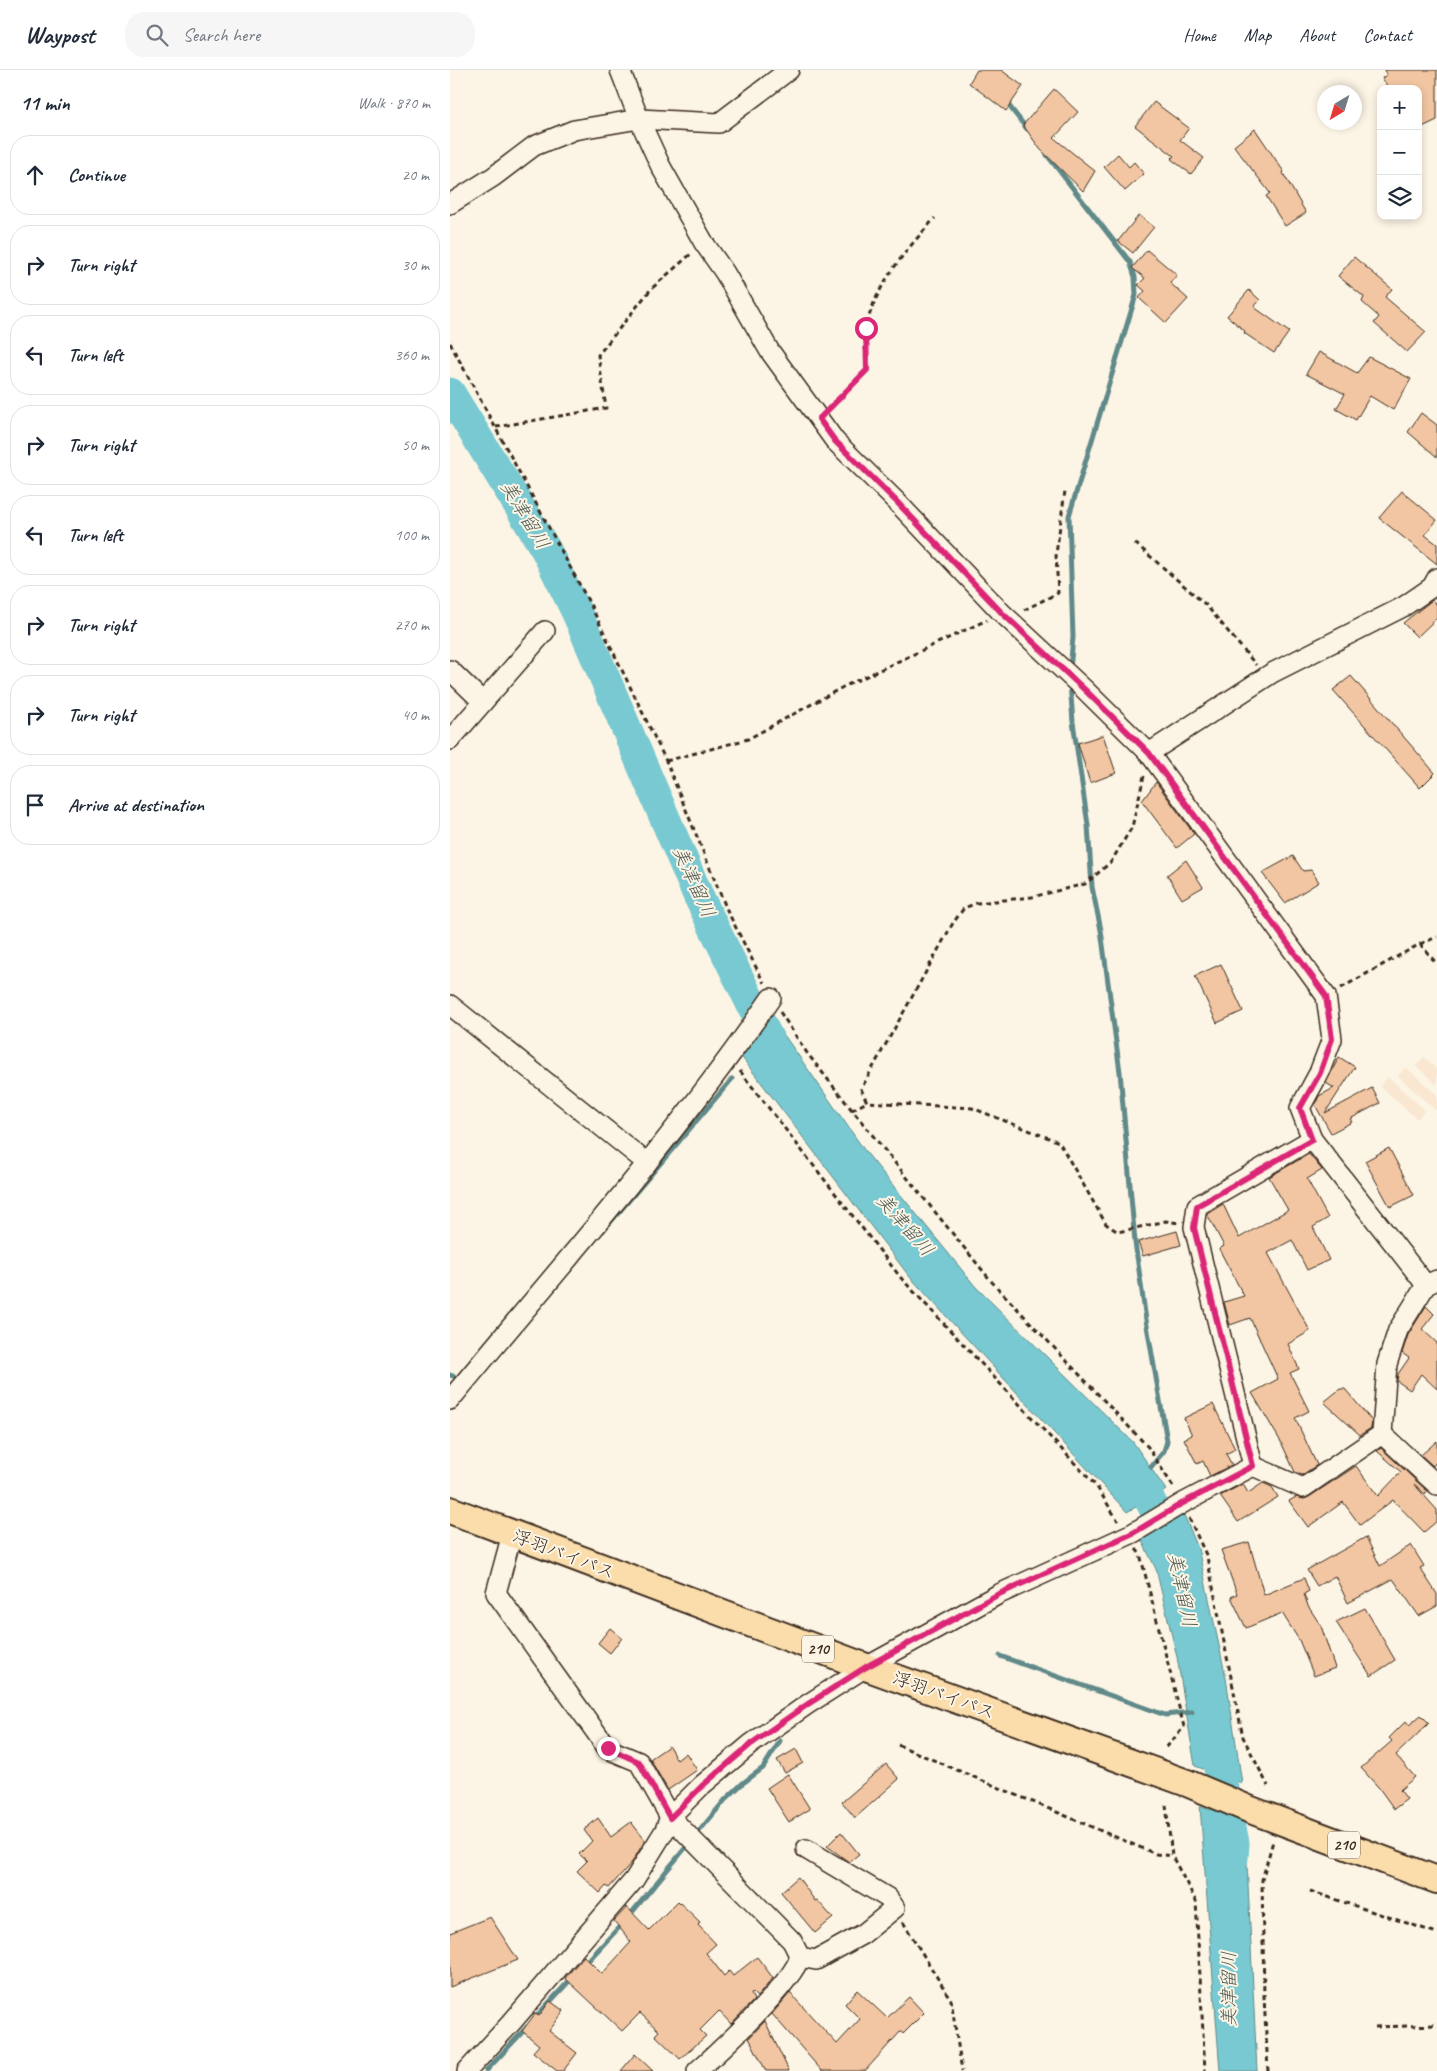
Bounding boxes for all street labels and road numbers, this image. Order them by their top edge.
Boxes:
street label: 浮羽バイパス [510,1524,618,1584]
road number: 210 [802,1636,834,1662]
street label: 浮羽バイパス [890,1666,998,1724]
road number: 210 [1328,1832,1360,1858]

